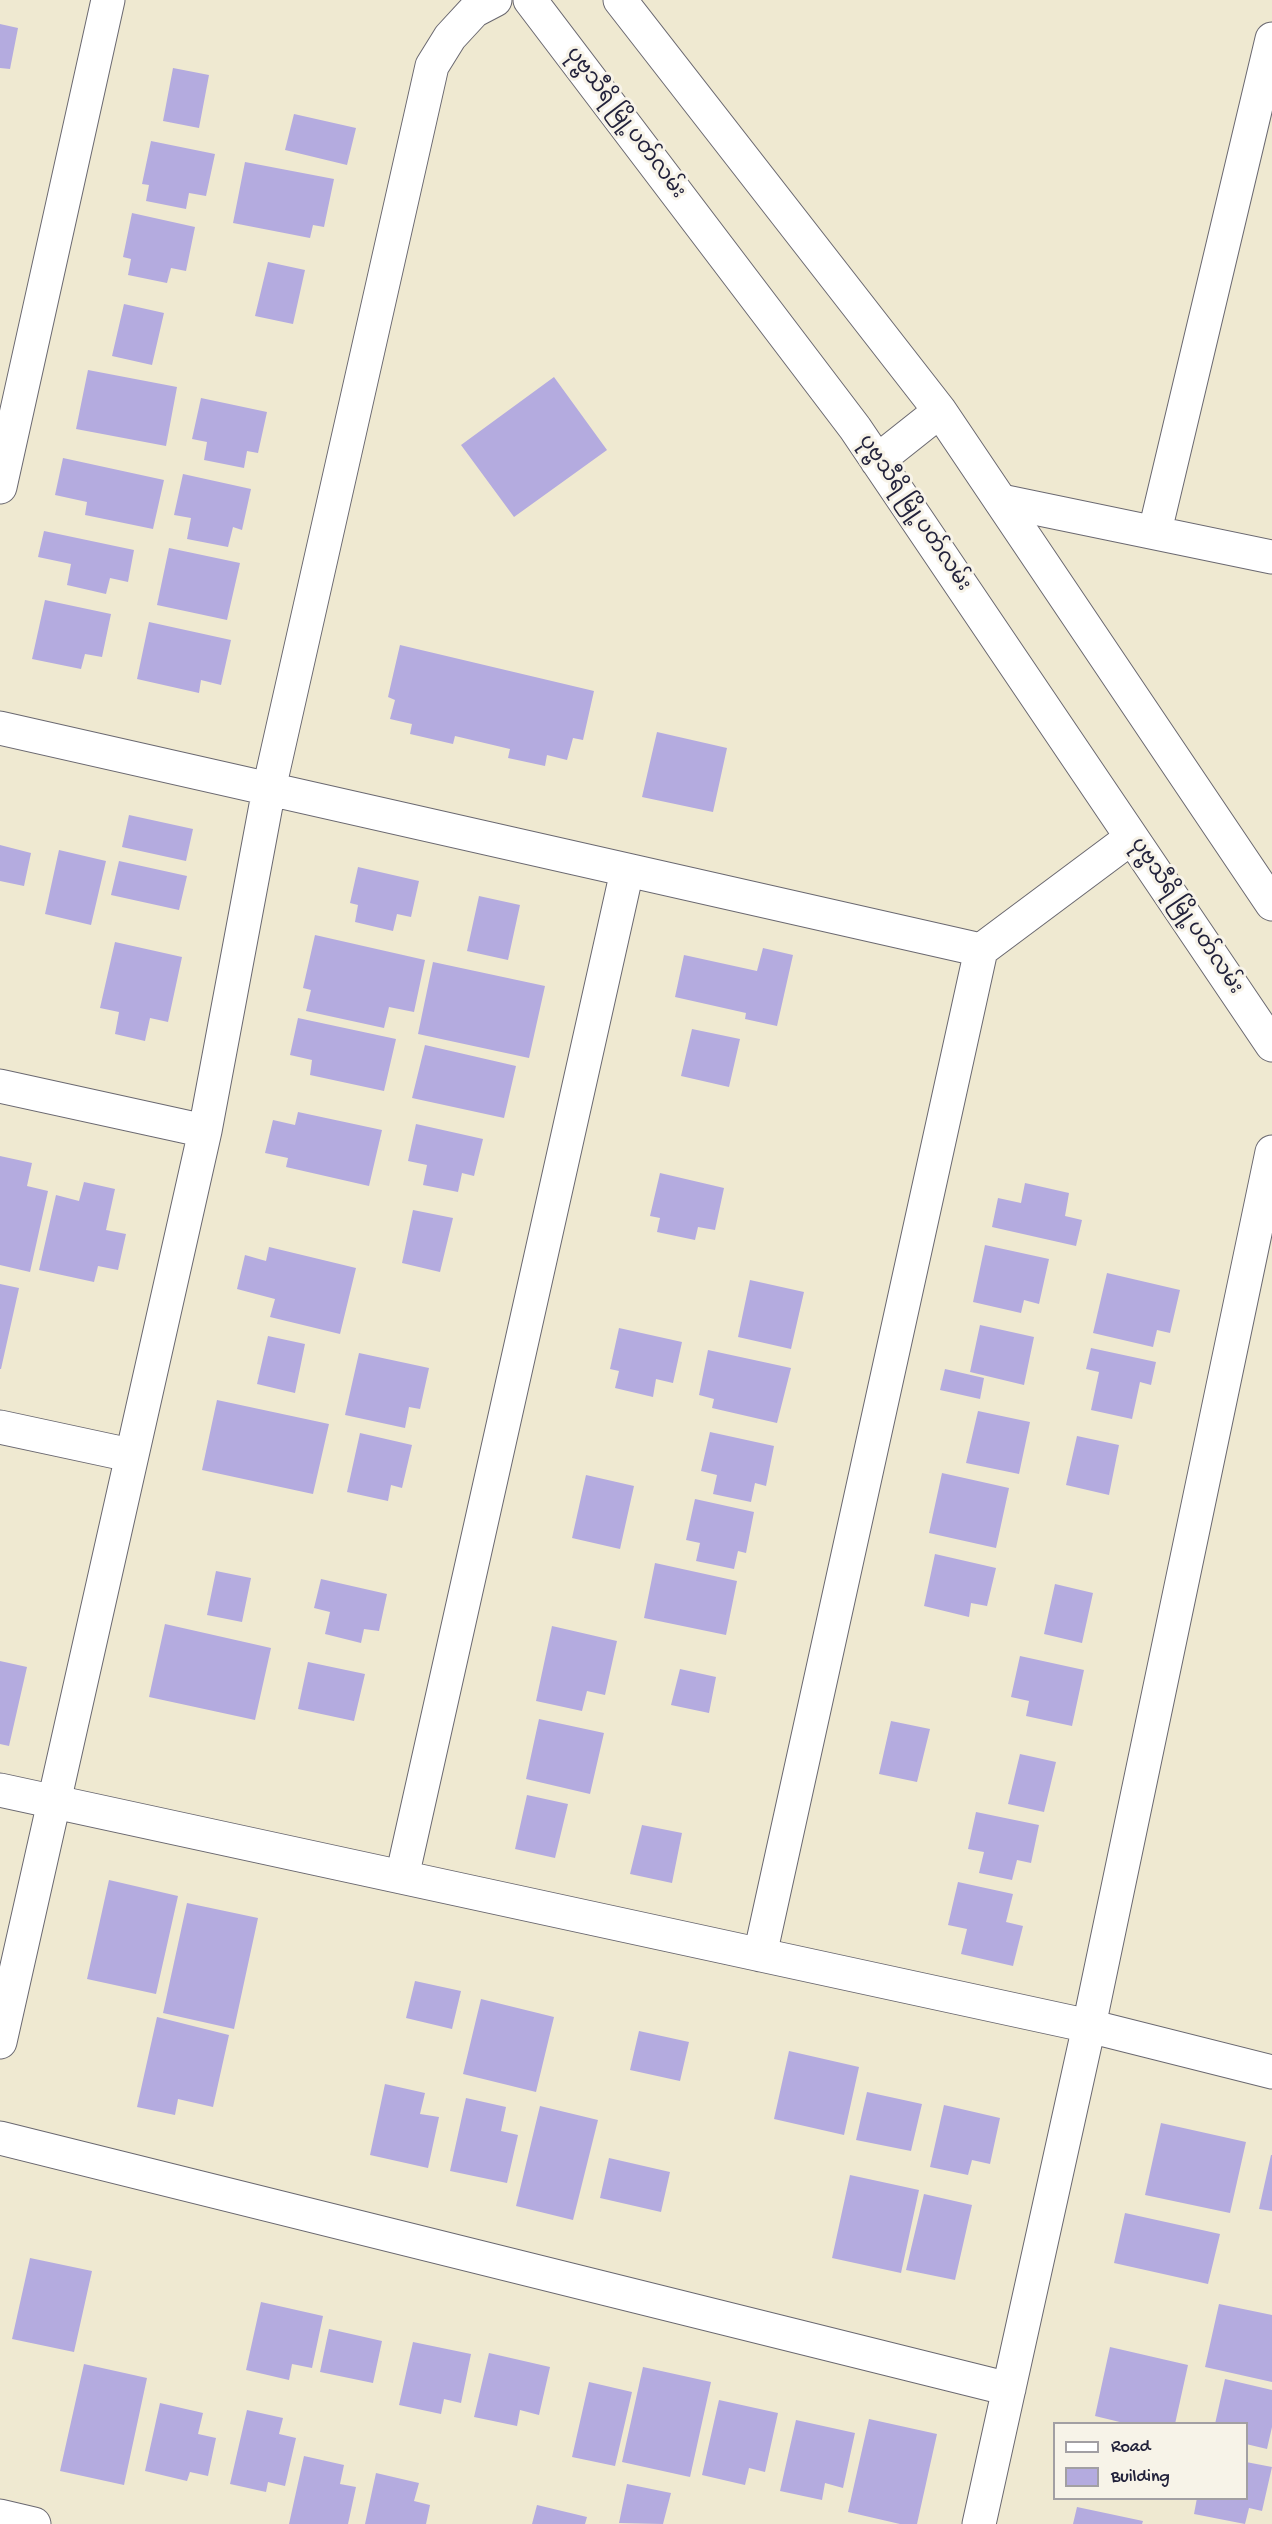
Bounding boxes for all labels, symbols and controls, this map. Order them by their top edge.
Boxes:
street label: ပုဗ္ဗသီရိ မြို့ပတ်လမ်း [559,43,689,205]
street label: ပုဗ္ဗသီရိ မြို့ပတ်လမ်း [851,431,975,597]
street label: ပုဗ္ဗသီရိ မြို့ပတ်လမ်း [1123,834,1247,1000]
legend [1053,2422,1248,2500]
text: Road [1111,2437,1150,2458]
text: Building [1111,2467,1170,2488]

